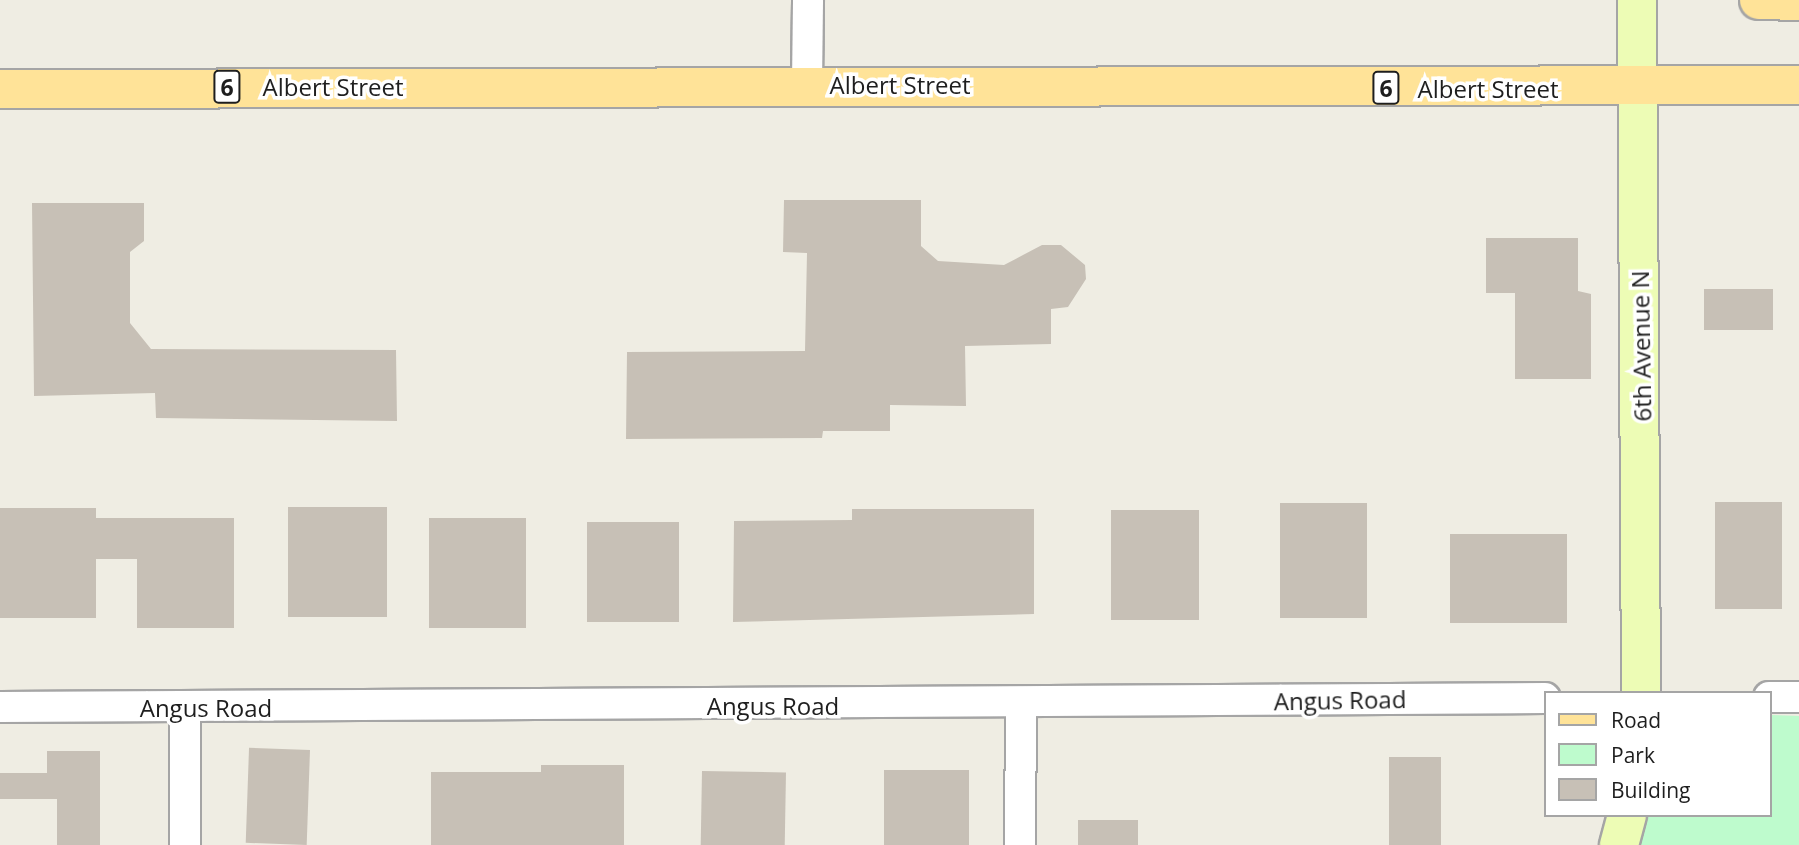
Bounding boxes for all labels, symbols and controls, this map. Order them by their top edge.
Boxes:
road number: 6 [213,68,241,106]
road number: 6 [1372,68,1400,108]
street label: Albert Street [829,71,971,99]
street label: Albert Street [262,73,404,101]
street label: Albert Street [1417,75,1559,103]
street label: 6th Avenue N [1625,270,1657,422]
street label: Angus Road [1273,684,1407,716]
legend [1544,691,1771,817]
street label: Angus Road [707,692,839,720]
street label: Angus Road [140,694,272,722]
text: Road [1611,706,1661,734]
text: Park [1611,741,1655,769]
text: Building [1611,776,1690,804]

